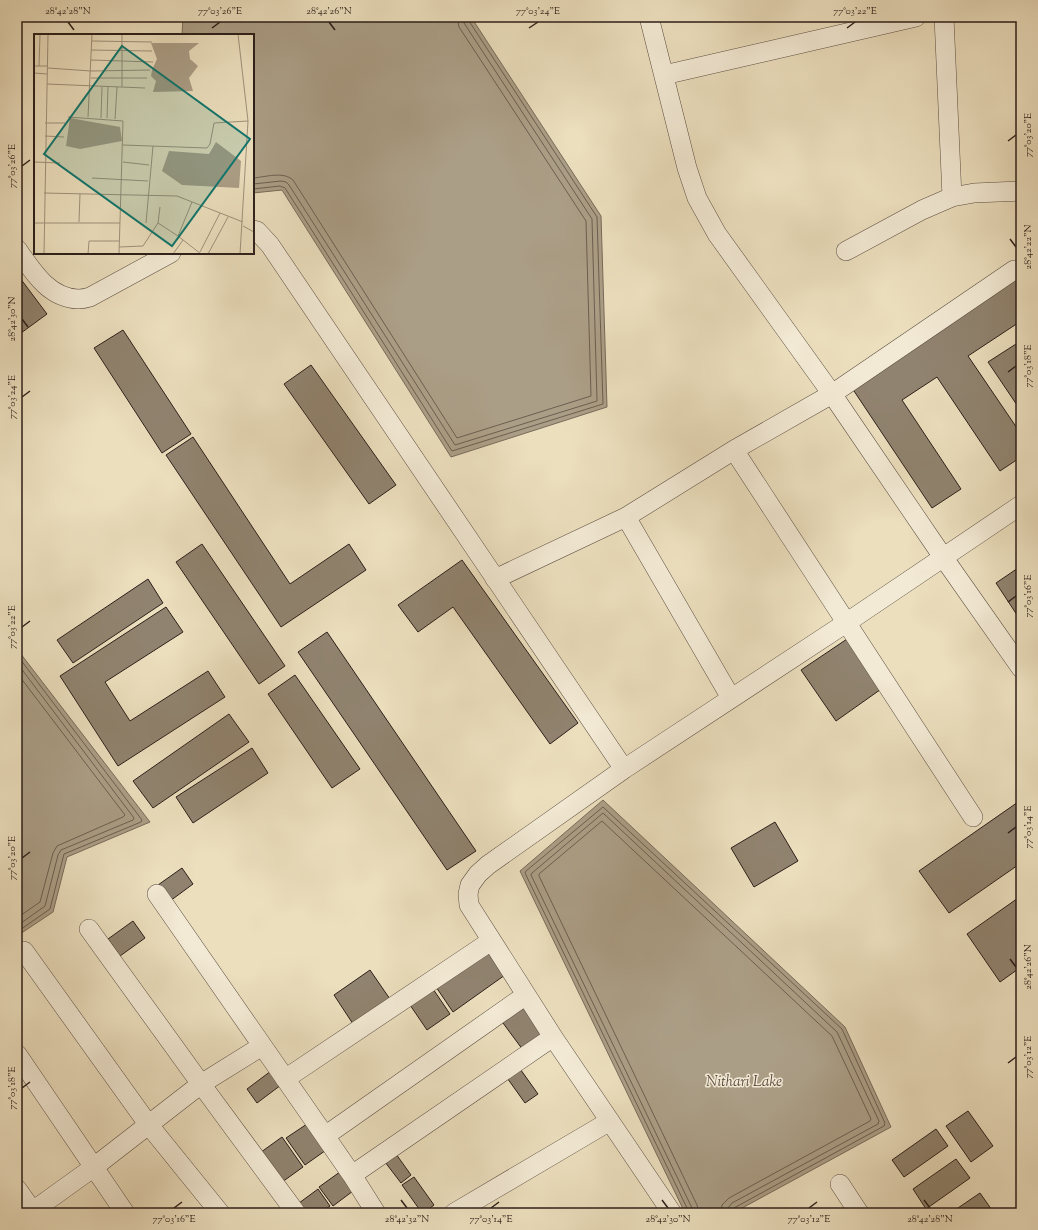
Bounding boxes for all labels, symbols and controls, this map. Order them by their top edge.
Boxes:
text: 28°42'28"N [45,4,91,19]
text: 77°03'26"E [198,4,242,19]
text: 28°42'26"N [306,4,352,19]
text: 77°03'24"E [516,4,560,19]
text: 77°03'22"E [833,4,877,19]
inset map [34,34,254,254]
text: 77°03'20"E [1021,113,1036,157]
text: 77°03'26"E [5,144,20,188]
text: 28°42'22"N [1021,224,1036,270]
text: 28°42'30"N [5,297,20,341]
text: 77°03'18"E [1021,344,1036,388]
text: 77°03'24"E [5,375,20,419]
text: 77°03'16"E [1021,575,1036,618]
text: 77°03'22"E [5,605,20,649]
text: 77°03'14"E [1021,806,1036,848]
text: 77°03'20"E [5,836,20,880]
text: 28°42'26"N [1021,944,1036,990]
text: 77°03'12"E [1021,1036,1036,1078]
text: 77°03'18"E [5,1066,20,1110]
water label: Nithari Lake [706,1072,782,1093]
text: 77°03'16"E [153,1212,196,1227]
text: 28°42'32"N [385,1212,429,1227]
text: 77°03'14"E [470,1212,512,1227]
text: 28°42'30"N [646,1212,690,1227]
text: 77°03'12"E [788,1212,830,1227]
text: 28°42'28"N [907,1212,953,1227]

